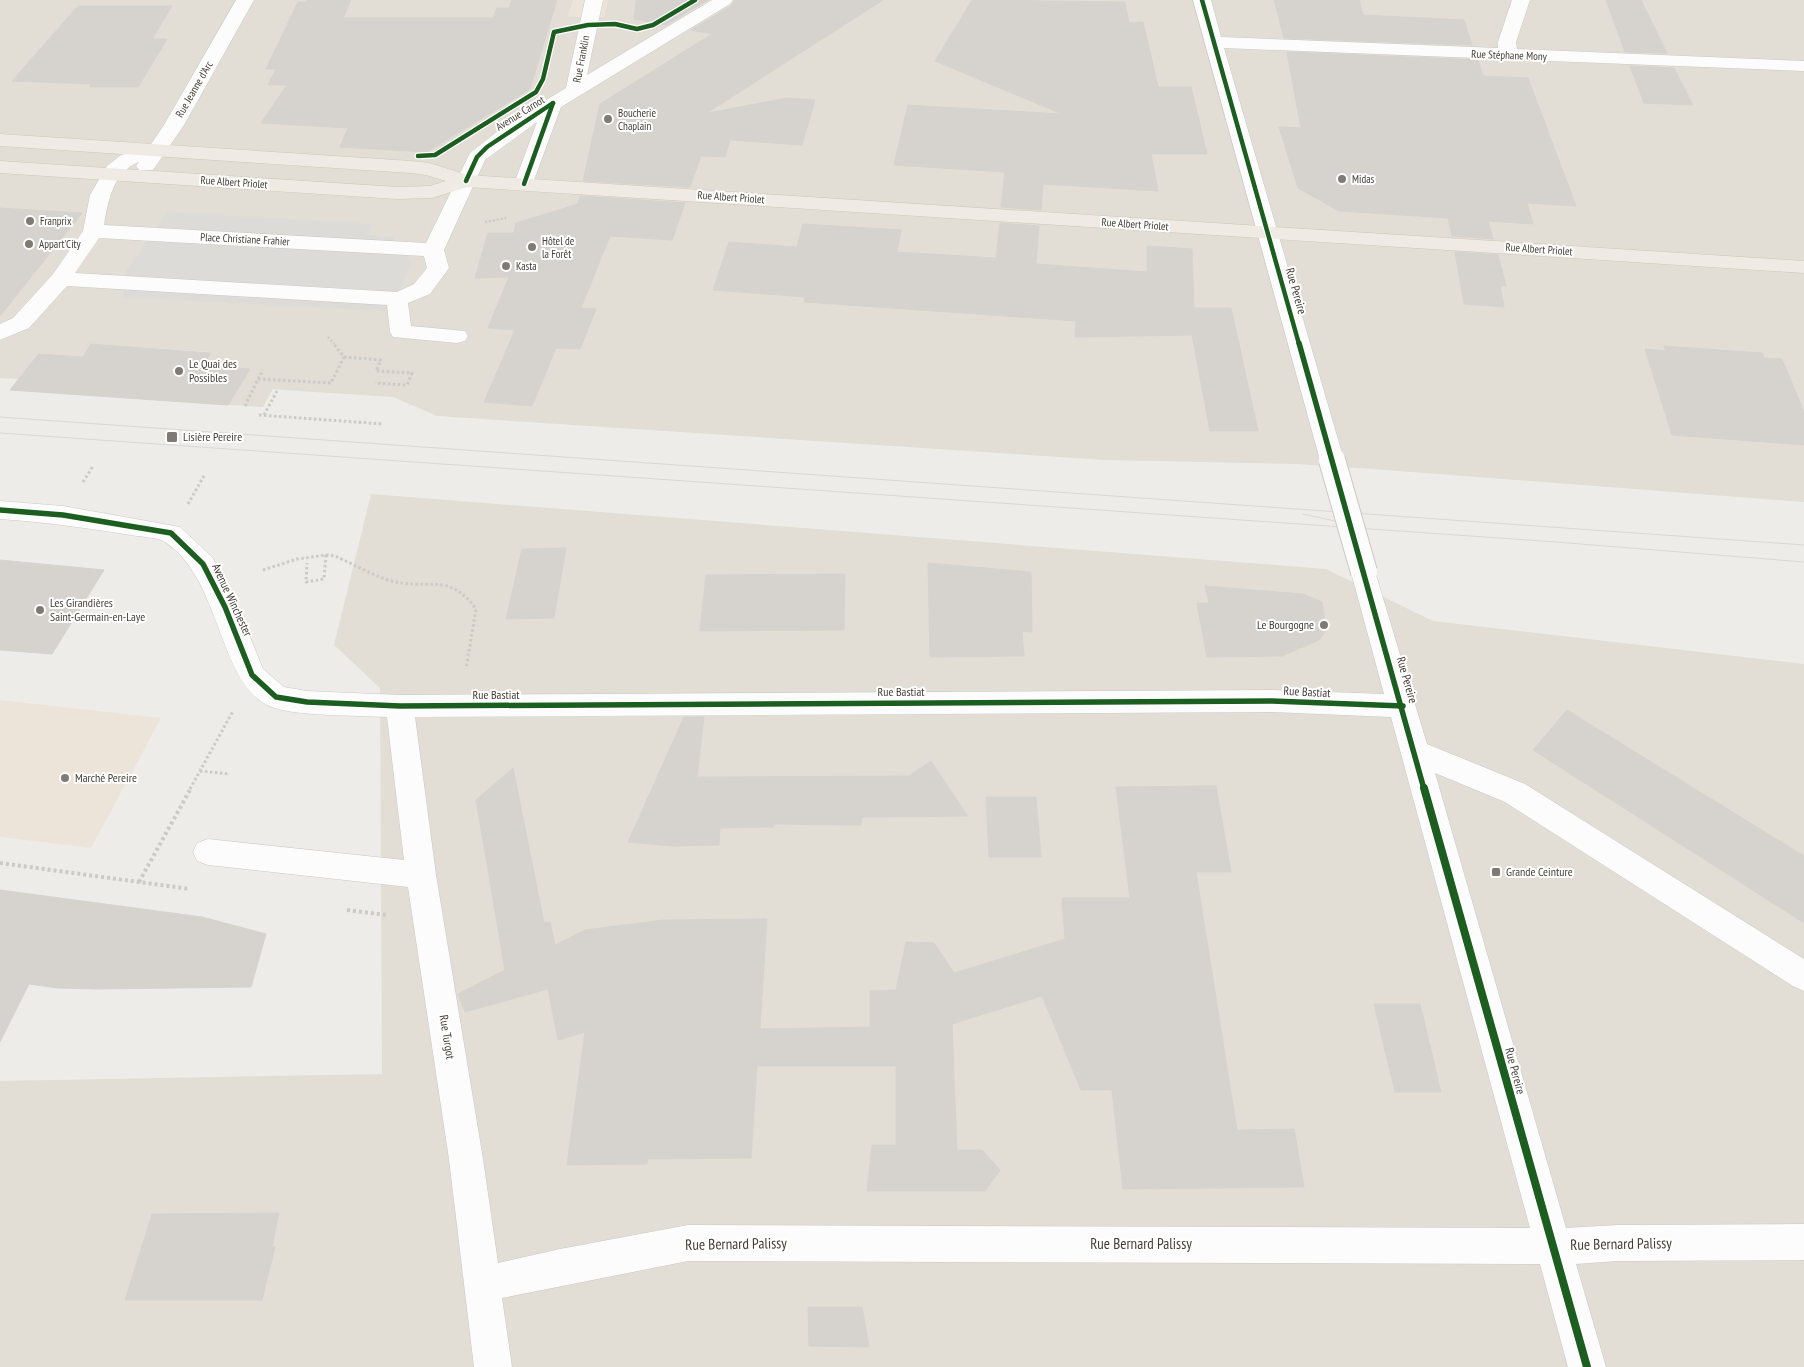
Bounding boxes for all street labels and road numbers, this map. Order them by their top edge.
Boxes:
street label: Rue Franklin [570,34,592,84]
street label: Rue Stéphane Mony [1471,47,1548,63]
street label: Rue Jeanne d'Arc [172,58,216,120]
street label: Avenue Carnot [493,92,547,134]
street label: Rue Albert Priolet [200,173,268,191]
street label: Rue Albert Priolet [697,188,765,206]
street label: Rue Albert Priolet [1101,215,1169,233]
street label: Place Christiane Frahier [200,230,290,248]
street label: Rue Albert Priolet [1505,240,1573,258]
street label: Rue Pereire [1283,266,1310,316]
street label: Avenue Winchester [209,561,256,639]
street label: Rue Pereire [1394,655,1421,705]
street label: Rue Bastiat [1283,683,1332,700]
street label: Rue Bastiat [878,684,925,699]
street label: Rue Bastiat [473,687,520,702]
street label: Rue Turgot [437,1014,459,1061]
street label: Rue Pereire [1502,1046,1529,1096]
street label: Rue Bernard Palissy [685,1233,787,1254]
street label: Rue Bernard Palissy [1570,1233,1672,1254]
street label: Rue Bernard Palissy [1090,1234,1192,1253]

